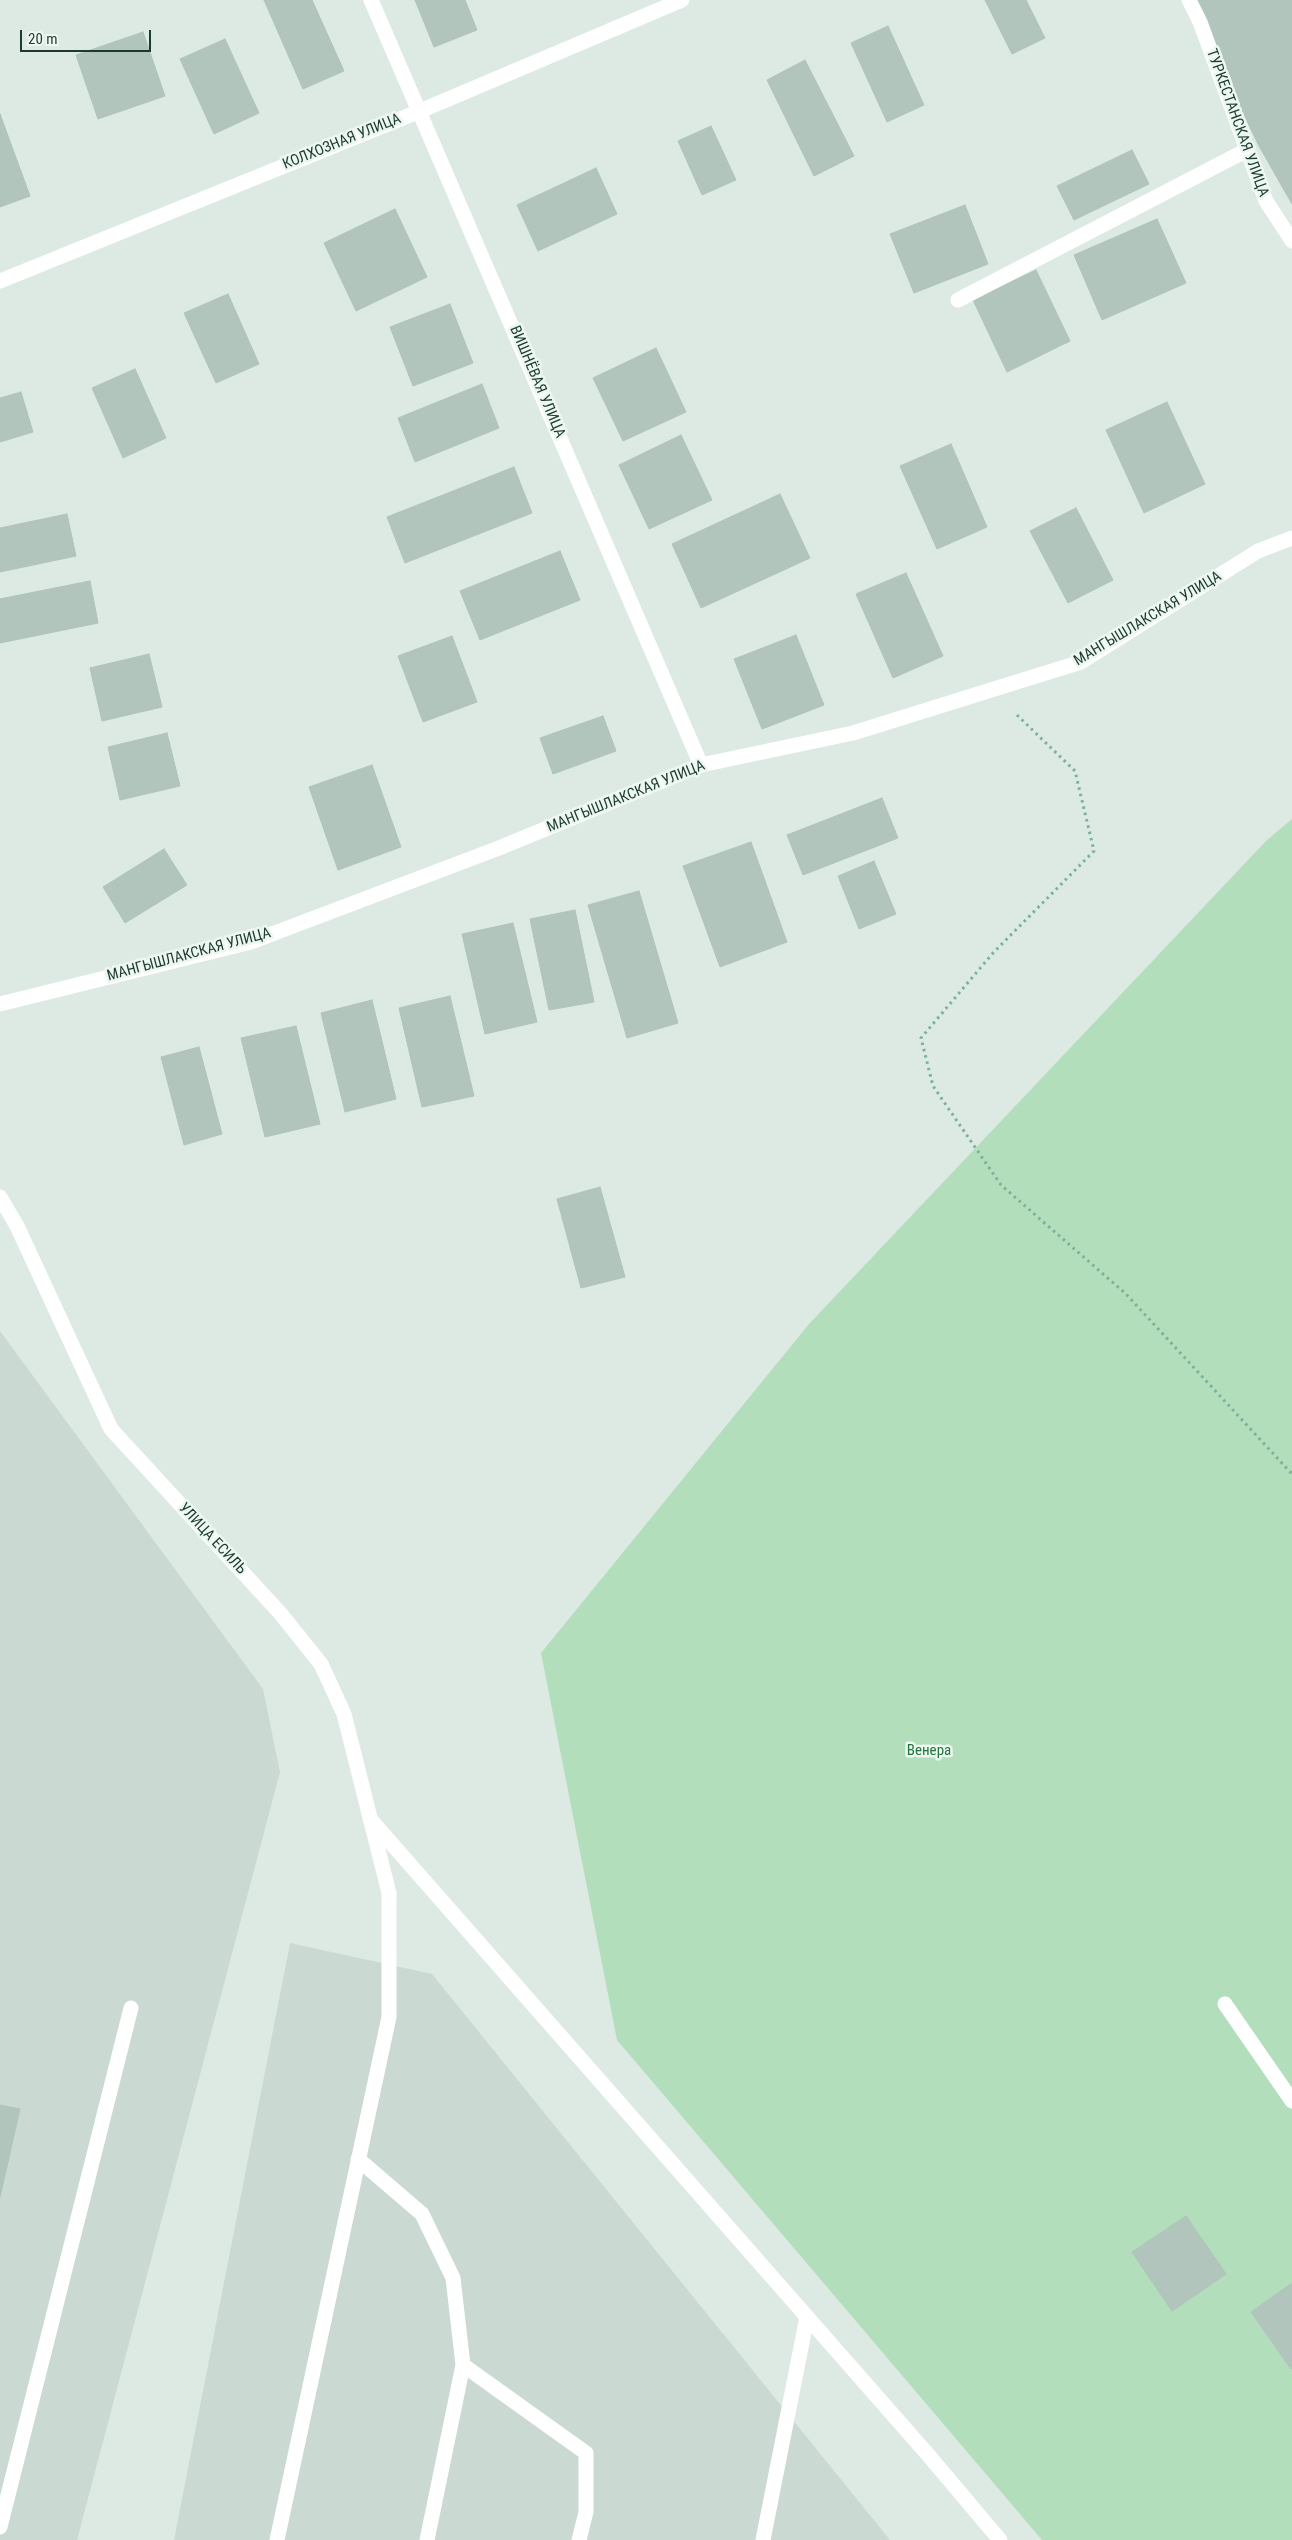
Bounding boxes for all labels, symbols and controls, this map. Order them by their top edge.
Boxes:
scale bar [22,20,154,52]
text: 20 m [28,30,58,48]
street label: ТУРКЕСТАНСКАЯ УЛИЦА [1202,47,1272,199]
street label: КОЛХОЗНАЯ УЛИЦА [280,110,404,174]
street label: ВИШНЁВАЯ УЛИЦА [505,323,569,441]
street label: МАНГЫШЛАКСКАЯ УЛИЦА [1071,568,1225,670]
street label: МАНГЫШЛАКСКАЯ УЛИЦА [544,757,708,837]
street label: МАНГЫШЛАКСКАЯ УЛИЦА [105,924,273,986]
street label: УЛИЦА ЕСИЛЬ [174,1500,250,1578]
park label: Венера [907,1742,951,1760]

